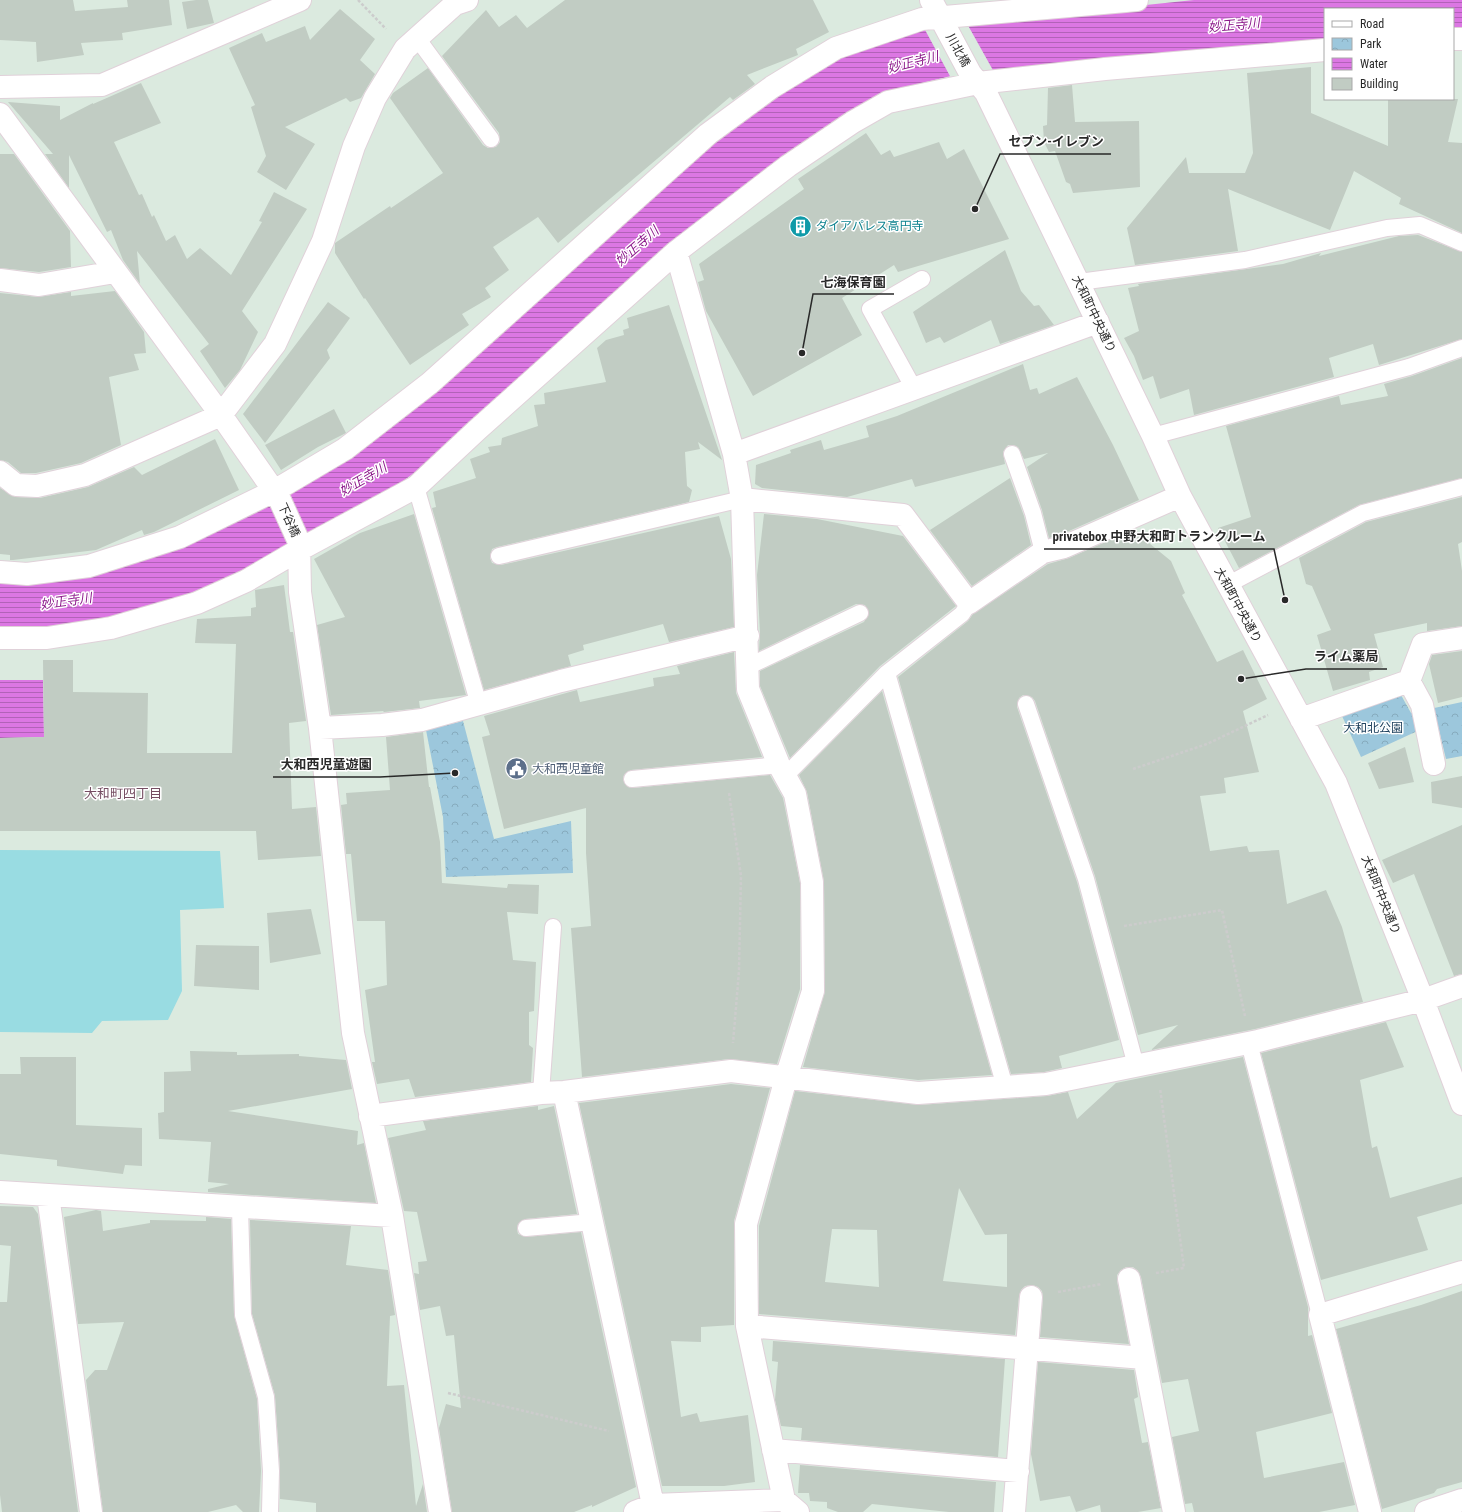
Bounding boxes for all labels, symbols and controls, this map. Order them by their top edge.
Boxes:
legend [1324,8,1454,100]
water label: 妙正寺川 [1207,15,1263,35]
text: Road [1360,17,1384,31]
street label: 川北橋 [943,31,973,69]
text: Park [1360,37,1382,51]
water label: 妙正寺川 [886,48,942,76]
text: Water [1360,57,1388,71]
text: Building [1360,77,1398,91]
callout: セブン-イレブン [1000,129,1111,154]
text: セブン-イレブン [1008,134,1104,149]
building icon: ダイアパレス高円寺 [788,213,814,239]
place label: ダイアパレス高円寺 [816,219,924,233]
water label: 妙正寺川 [612,222,663,269]
callout: 七海保育園 [813,269,894,294]
street label: 大和町中央通り [1069,273,1119,355]
text: 七海保育園 [820,275,886,290]
water label: 妙正寺川 [337,459,391,498]
street label: 下谷橋 [275,501,303,539]
callout: privatebox 中野大和町トランクルーム [1044,524,1274,549]
text: privatebox 中野大和町トランクルーム [1053,529,1265,544]
street label: 大和町中央通り [1212,565,1264,645]
water label: 妙正寺川 [39,590,95,612]
callout: ライム薬局 [1306,644,1387,669]
text: ライム薬局 [1314,649,1378,664]
park label: 大和北公園 [1343,721,1403,735]
callout: 大和西児童遊園 [273,752,380,777]
public building icon: 大和西児童館 [504,756,530,782]
text: 大和西児童遊園 [280,757,372,772]
place label: 大和西児童館 [532,762,604,776]
district label: 大和町四丁目 [84,786,162,801]
street label: 大和町中央通り [1359,853,1403,937]

